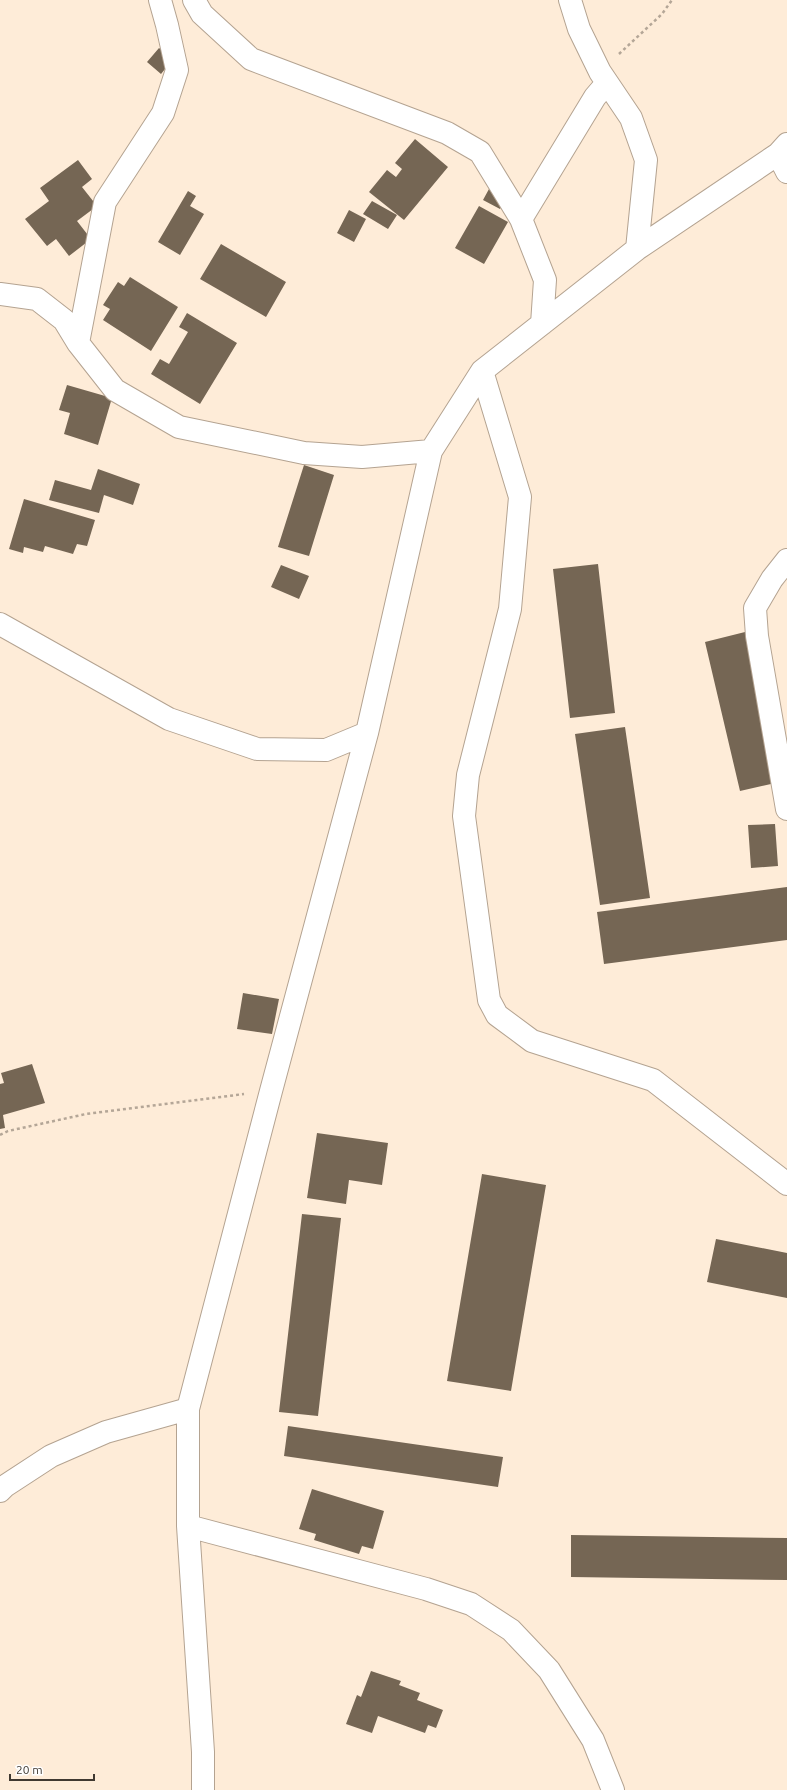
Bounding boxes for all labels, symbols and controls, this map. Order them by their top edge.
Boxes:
scale bar [10,1756,94,1782]
text: 20 m [16,1763,43,1776]

